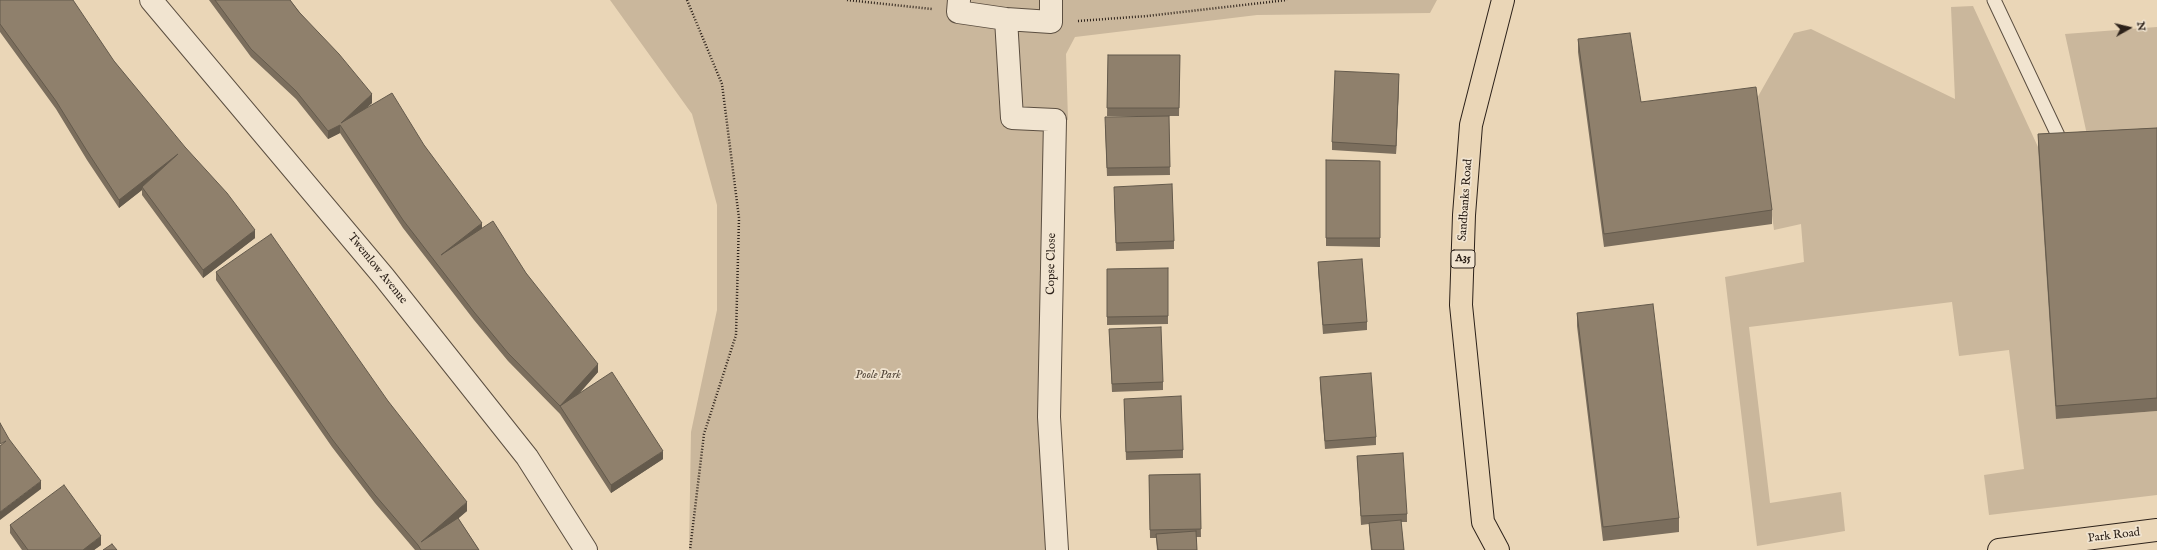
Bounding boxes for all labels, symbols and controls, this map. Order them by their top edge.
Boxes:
north arrow [2109,8,2149,48]
text: N [2133,21,2148,32]
street label: Sandbanks Road [1456,158,1476,242]
street label: Twemlow Avenue [344,231,410,307]
street label: Copse Close [1044,233,1060,295]
road number: A35 [1451,250,1475,268]
park label: Poole Park [855,369,901,383]
street label: Park Road [2087,526,2141,546]

